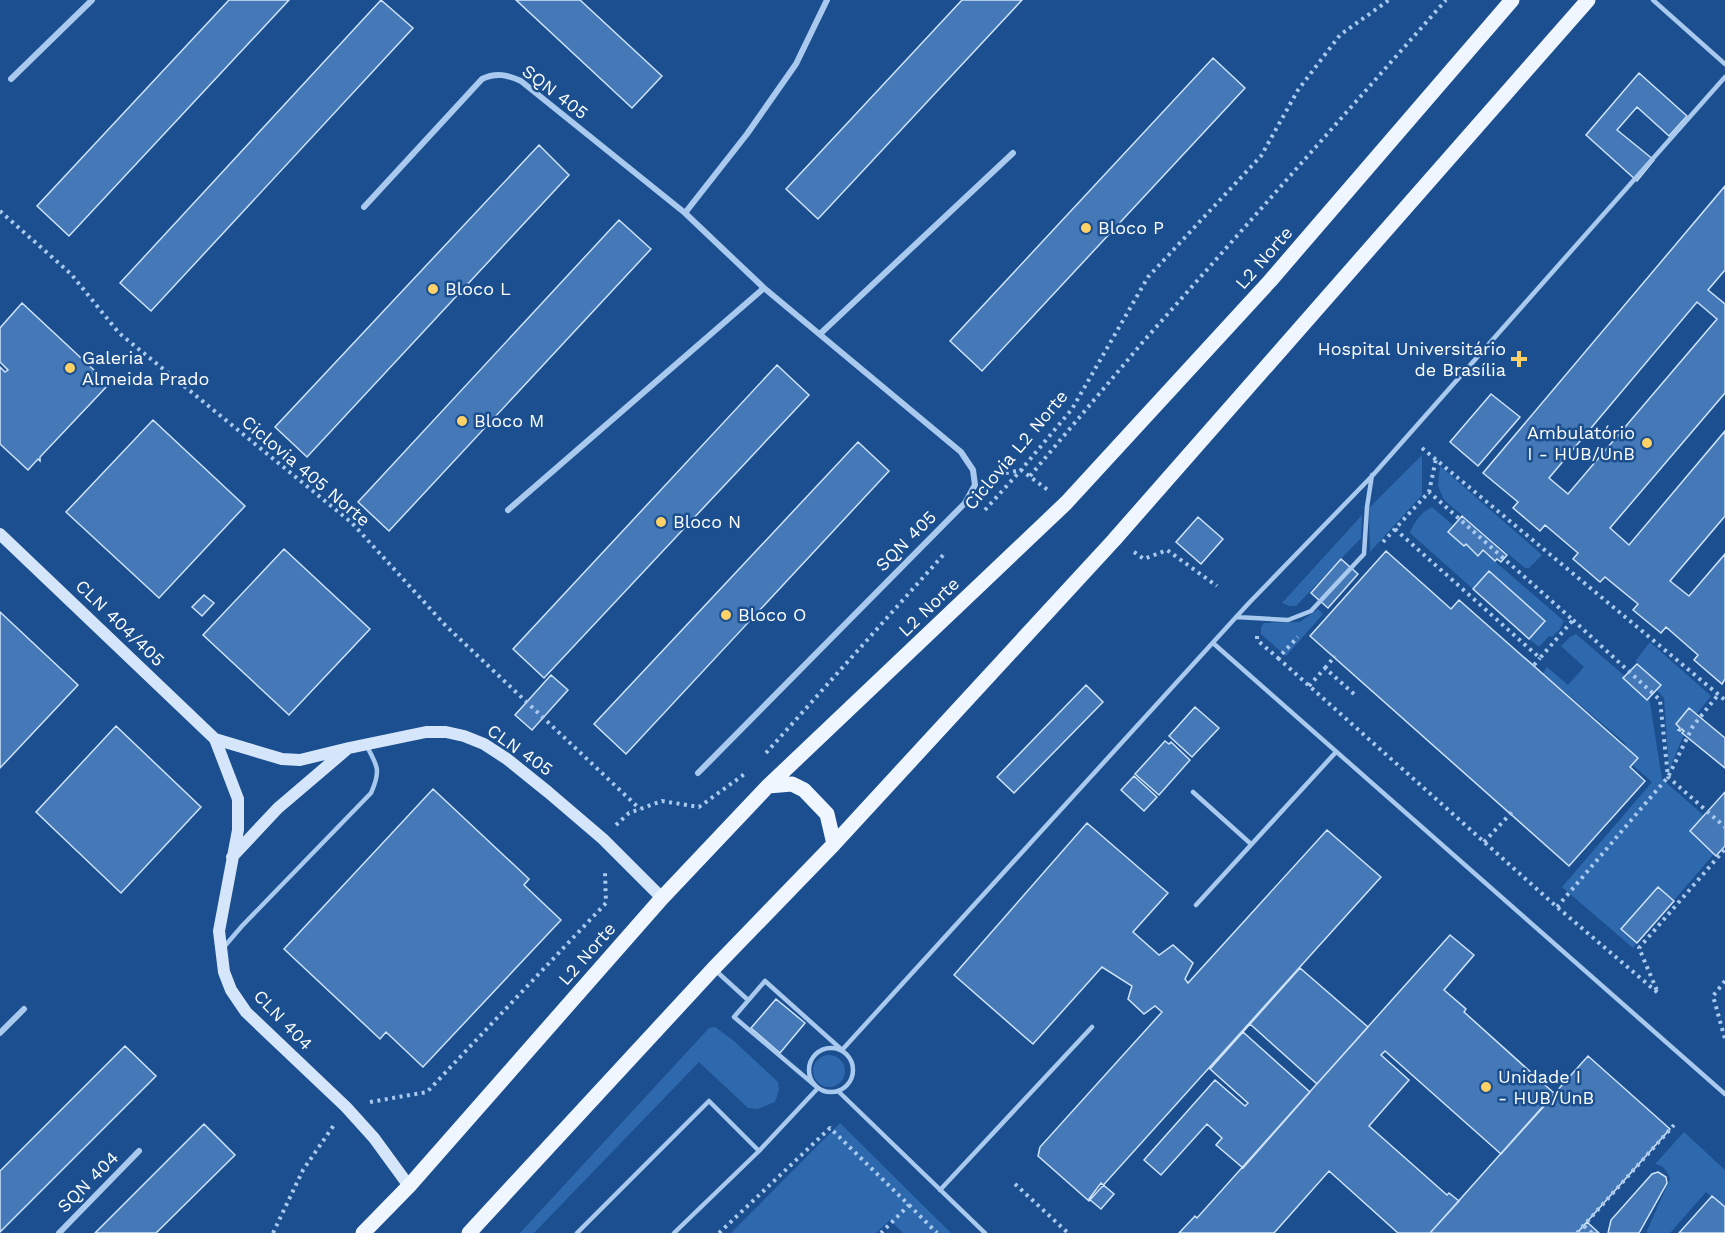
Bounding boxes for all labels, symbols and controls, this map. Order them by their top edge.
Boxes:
street label: SQN 405 [518,60,592,123]
place label: Bloco P [1098,217,1164,238]
marker: Bloco P [1079,221,1093,235]
street label: L2 Norte [1231,222,1296,293]
place label: Bloco L [445,278,511,299]
marker: Bloco L [426,282,440,296]
place label: Hospital Universitário de Brasília [1318,338,1506,380]
place label: Galeria Almeida Prado [82,347,209,389]
marker: Hospital Universitário de Brasília [1510,350,1528,368]
marker: Galeria Almeida Prado [63,361,77,375]
street label: Ciclovia L2 Norte [959,386,1072,514]
place label: Bloco M [474,410,544,431]
street label: Ciclovia 405 Norte [238,411,375,530]
marker: Bloco M [455,414,469,428]
place label: Ambulatório I - HUB/UnB [1527,422,1635,464]
marker: Ambulatório I - HUB/UnB [1640,436,1654,450]
street label: SQN 405 [871,506,940,575]
place label: Bloco N [673,511,741,532]
marker: Bloco N [654,515,668,529]
street label: L2 Norte [894,573,963,641]
street label: CLN 404/405 [72,575,169,670]
place label: Bloco O [738,604,807,625]
marker: Bloco O [719,608,733,622]
street label: CLN 405 [483,719,557,780]
street label: L2 Norte [554,918,619,989]
street label: CLN 404 [250,985,317,1054]
place label: Unidade I - HUB/UnB [1498,1066,1594,1108]
marker: Unidade I - HUB/UnB [1479,1080,1493,1094]
street label: SQN 404 [53,1147,122,1216]

